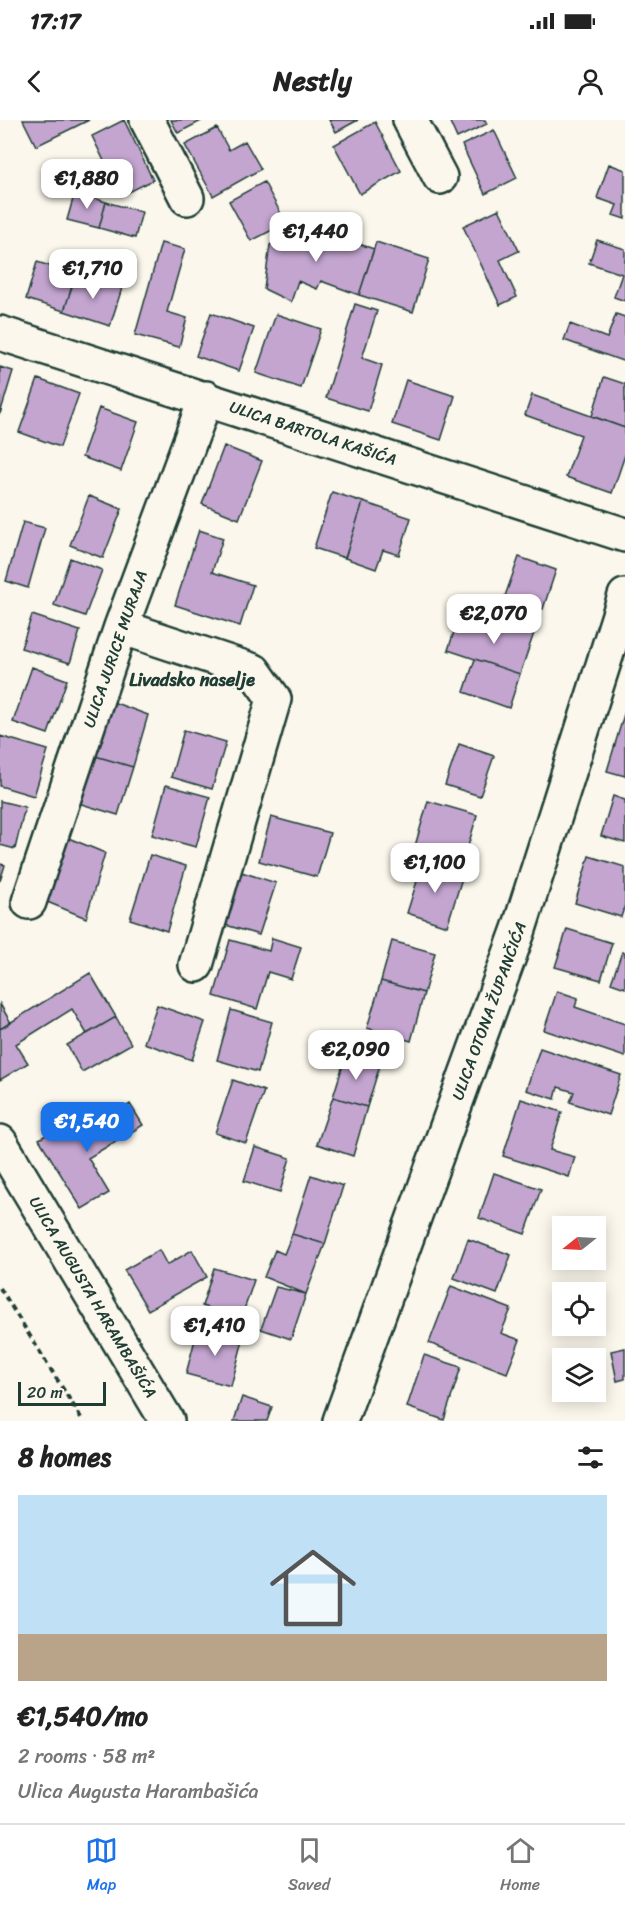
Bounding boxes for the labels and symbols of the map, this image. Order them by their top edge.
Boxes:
pin: €1,880 [38,159,136,210]
pin: €1,440 [267,212,365,263]
pin: €1,710 [44,249,142,300]
street label: ULICA BARTOLA KAŠIĆA [226,392,400,474]
street label: ULICA JURICE MURAJA [74,566,156,732]
pin: €2,070 [445,594,543,645]
district label: Livadsko naselje [129,664,255,696]
pin: €1,100 [386,843,484,894]
street label: ULICA OTONA ŽUPANČIĆA [443,918,535,1104]
pin: €2,090 [307,1030,405,1081]
pin: €1,540 [38,1102,136,1153]
street label: ULICA AUGUSTA HARAMBAŠIĆA [21,1190,165,1404]
north arrow [552,1216,606,1270]
pin: €1,410 [166,1306,264,1357]
scale bar [18,1379,106,1406]

